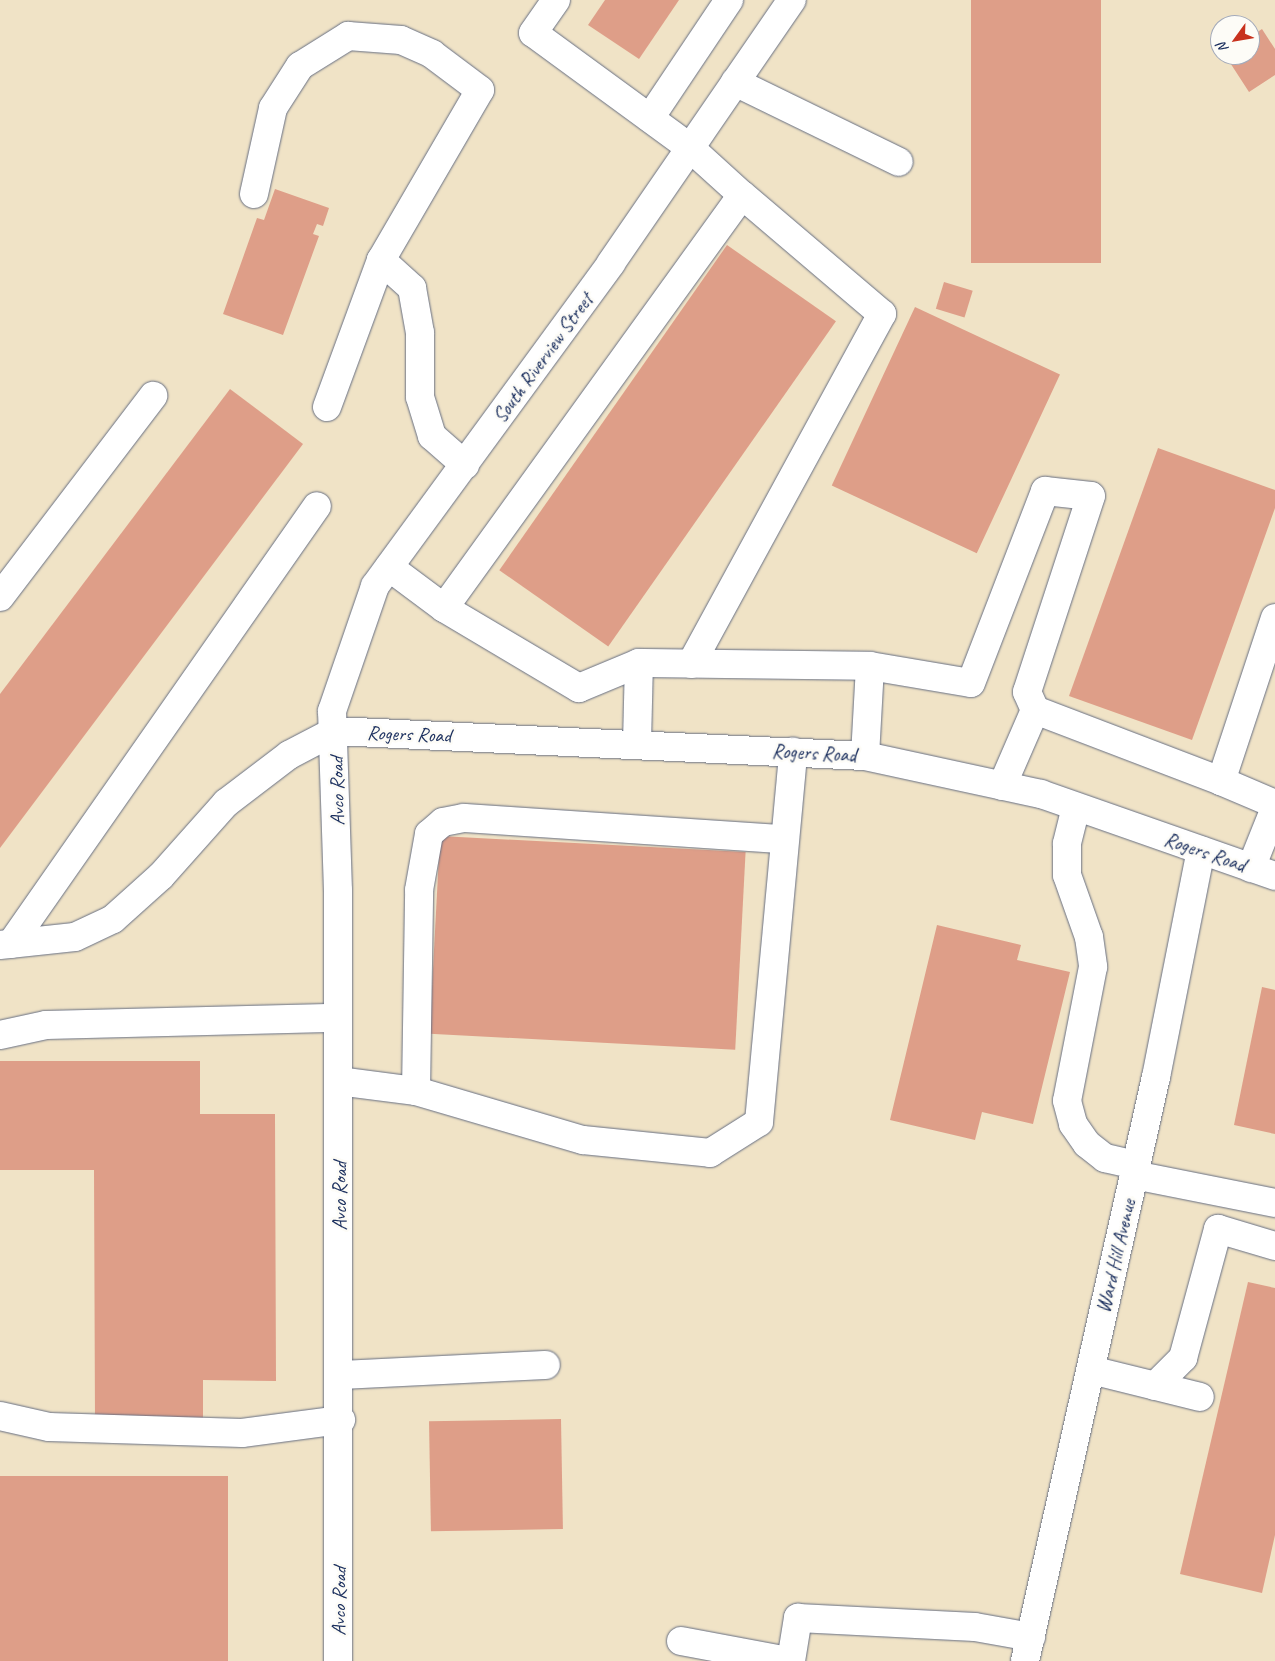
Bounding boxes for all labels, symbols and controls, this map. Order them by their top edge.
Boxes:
north arrow [1210,15,1260,65]
text: N [1213,40,1232,56]
street label: South Riverview Street [488,288,598,428]
street label: Rogers Road [367,721,451,747]
street label: Rogers Road [772,739,856,767]
street label: Avco Road [324,756,350,826]
street label: Rogers Road [1162,827,1248,877]
street label: Avco Road [327,1162,351,1230]
street label: Ward Hill Avenue [1091,1197,1141,1315]
street label: Avco Road [326,1566,352,1636]

